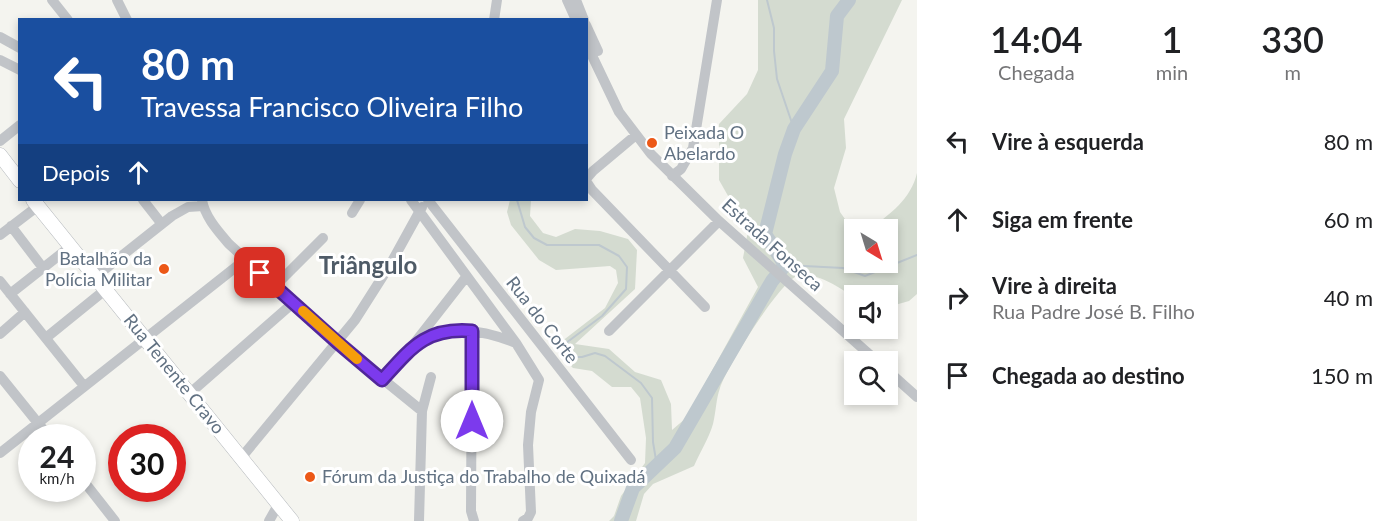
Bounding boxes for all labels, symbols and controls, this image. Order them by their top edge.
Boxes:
text: 14:04 [990,17,1083,61]
text: 1 [1162,17,1182,61]
text: 330 [1261,17,1324,61]
text: 80 m [141,39,235,89]
icon: left [42,42,120,120]
text: Chegada [998,60,1075,84]
text: min [1156,60,1188,84]
text: m [1284,60,1301,84]
text: Travessa Francisco Oliveira Filho [141,90,523,123]
place label: Peixada O Abelardo [664,121,744,164]
icon: left [941,125,974,158]
text: Vire à esquerda [992,128,1144,155]
text: 80 m [1324,128,1373,155]
marker: Peixada O Abelardo [645,136,659,150]
icon: ahead [122,156,155,189]
text: Depois [42,159,110,186]
street label: Estrada Fonseca [718,193,828,295]
icon: ahead [941,203,974,236]
text: Siga em frente [992,206,1133,233]
text: 60 m [1324,206,1373,233]
north arrow [844,219,898,273]
map controls [844,219,898,405]
place label: Batalhão da Polícia Militar [45,247,152,290]
pin [234,247,285,298]
district label: Triângulo [319,250,417,279]
icon: arrive [243,256,276,289]
marker: Batalhão da Polícia Militar [157,262,171,276]
street label: Rua do Corte [502,272,583,367]
text: Vire à direita [992,272,1117,299]
icon: right [941,281,974,314]
text: 40 m [1324,284,1373,311]
button: sound [844,285,898,339]
text: Rua Padre José B. Filho [992,299,1195,323]
street label: Rua Tenente Cravo [120,309,230,438]
button: search [844,351,898,405]
icon: arrive [941,359,974,392]
text: Chegada ao destino [992,362,1185,389]
text: 150 m [1311,362,1373,389]
position arrow [440,389,504,453]
speed limit sign: 30 [108,424,186,502]
text: 24 [40,438,74,474]
place label: Fórum da Justiça do Trabalho de Quixadá [322,465,645,487]
text: km/h [39,469,75,487]
marker: Fórum da Justiça do Trabalho de Quixadá [303,470,317,484]

